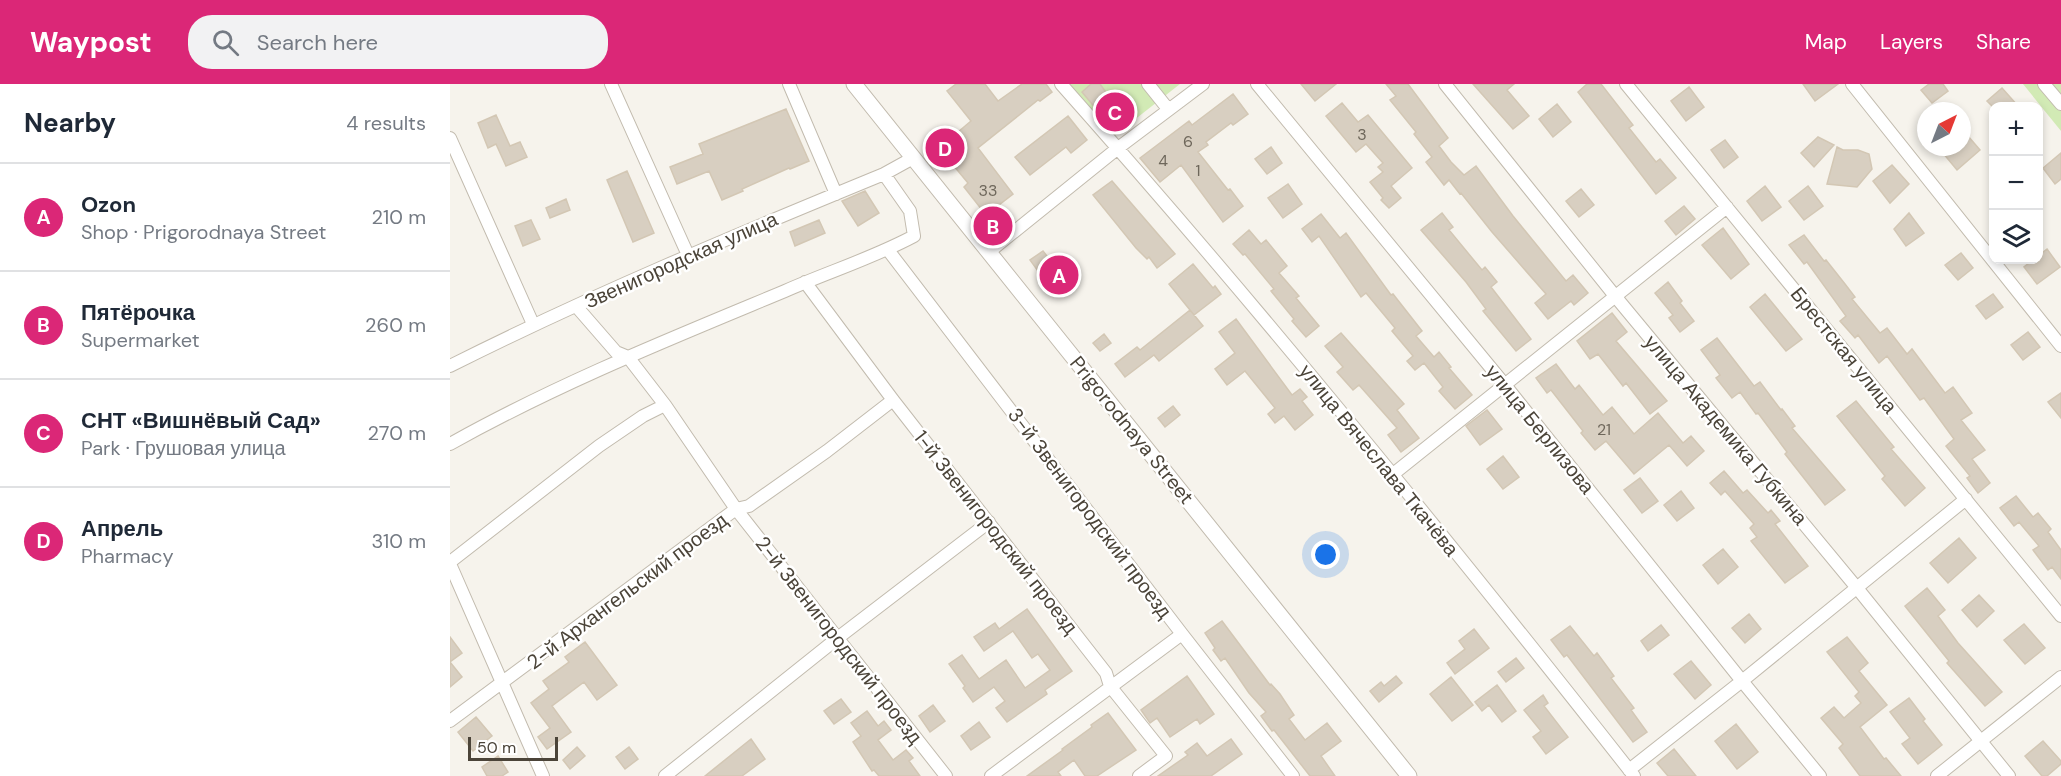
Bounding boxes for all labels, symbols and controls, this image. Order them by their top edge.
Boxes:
search box [188,15,608,69]
text: Waypost [30,24,152,61]
icon: search [209,26,242,59]
text: Search here [257,28,378,57]
text: Map [1805,28,1847,56]
text: Layers [1880,28,1943,56]
text: Share [1976,28,2031,56]
pin: C [1096,90,1134,135]
north arrow [1917,102,1971,156]
map controls [1989,102,2043,264]
button: + [1989,102,2043,156]
text: Nearby [24,106,116,140]
text: 4 results [346,110,426,136]
house number: 3 [1357,124,1367,145]
pin: D [926,126,964,170]
house number: 6 [1183,131,1193,152]
house number: 4 [1158,150,1168,171]
button: − [1989,156,2043,210]
house number: 1 [1196,160,1201,181]
house number: 33 [979,180,997,201]
text: Ozon [81,190,136,219]
text: A [36,204,51,230]
text: 210 m [371,204,426,230]
pin: B [974,204,1012,248]
street label: Звенигородская улица [580,205,782,314]
button: layers [1989,210,2043,264]
text: Shop · Prigorodnaya Street [81,219,326,245]
pin: A [1040,252,1078,297]
street label: Брестская улица [1785,281,1904,419]
text: Пятёрочка [81,298,195,327]
text: B [37,312,50,338]
text: 260 m [365,312,426,338]
text: Supermarket [81,327,200,353]
street label: улица Академика Губкина [1639,330,1814,531]
street label: Prigorodnaya Street [1064,351,1200,510]
street label: улица Вячеслава Ткачёва [1293,359,1465,562]
street label: улица Берлизова [1480,359,1601,500]
street label: 3-й Звенигородский проезд [1002,403,1178,624]
text: СНТ «Вишнёвый Cад» [81,406,321,435]
house number: 21 [1597,419,1611,440]
text: C [36,420,51,446]
text: 270 m [368,420,426,446]
street label: 1-й Звенигородский проезд [908,425,1084,639]
text: Park · Грушовая улица [81,435,286,461]
street label: 2-й Архангельский проезд [521,507,733,675]
text: Апрель [81,514,163,543]
text: D [36,528,51,554]
text: 310 m [371,528,426,554]
street label: 2-й Звенигородский проезд [750,531,928,749]
your location [1311,540,1340,569]
text: Pharmacy [81,543,174,569]
scale bar [468,734,558,762]
text: 50 m [477,737,516,758]

